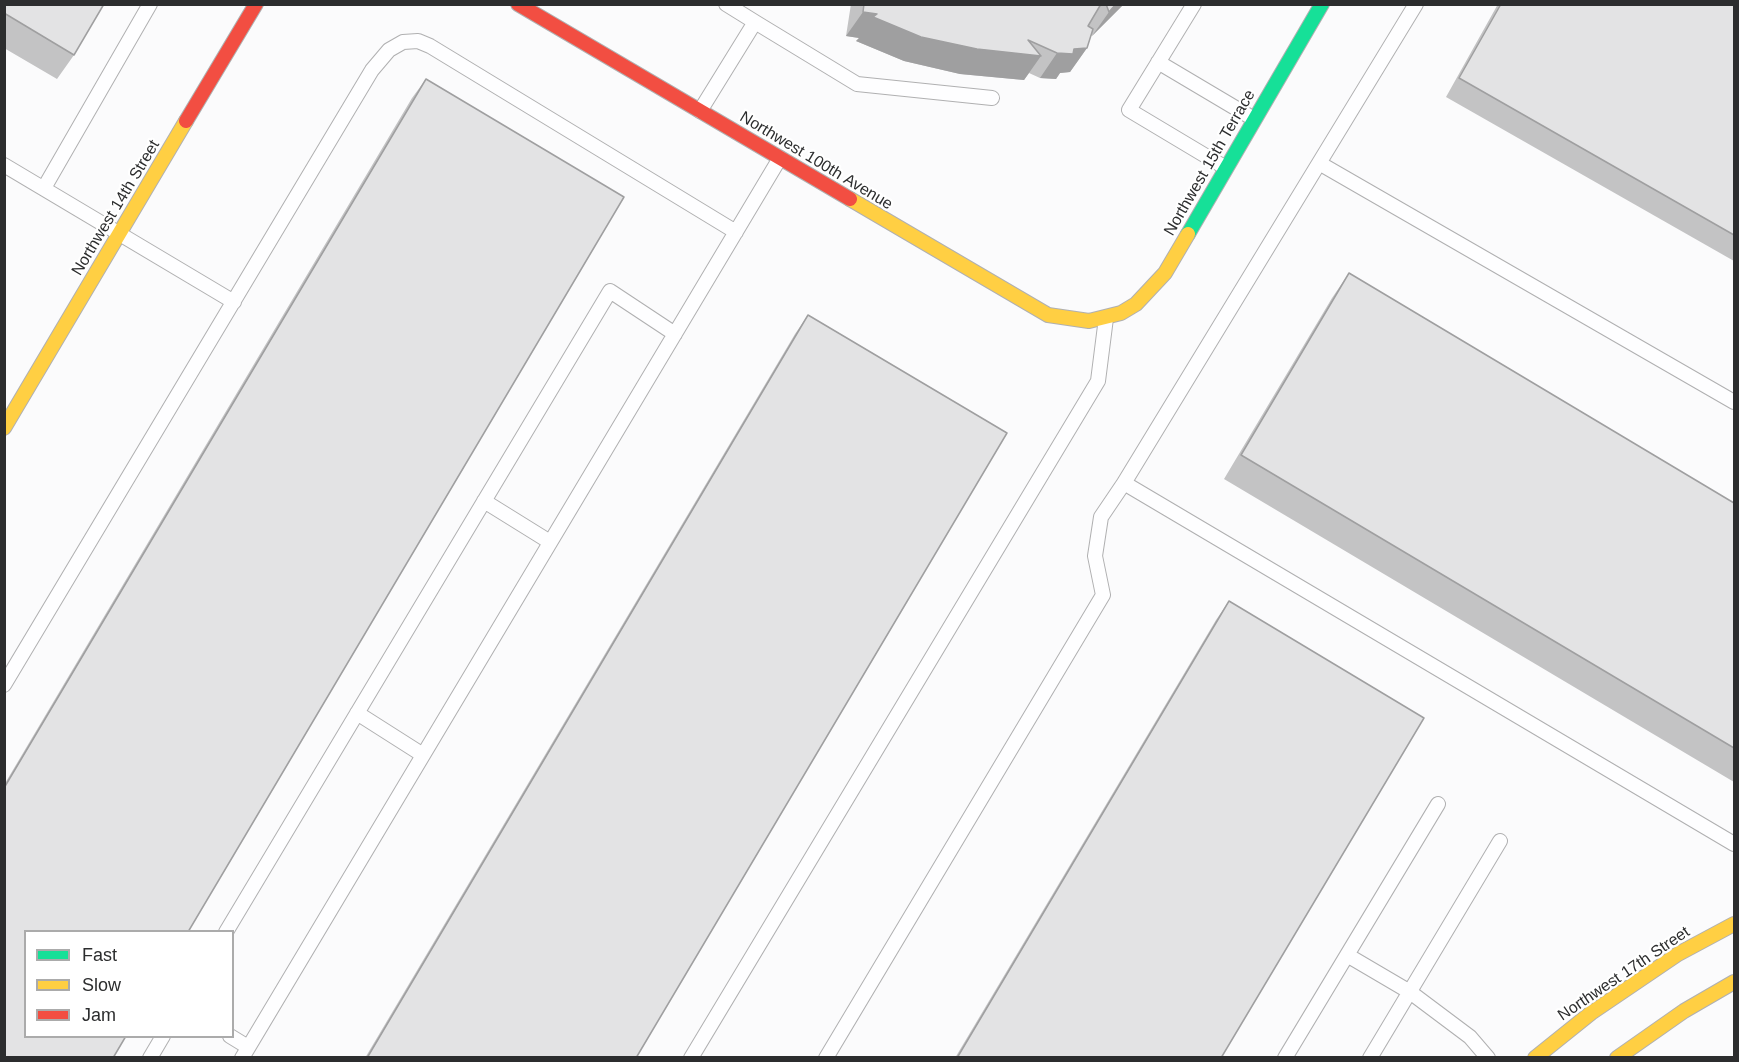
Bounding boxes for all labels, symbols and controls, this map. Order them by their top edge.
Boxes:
street label: Northwest 15th Terrace [1160,87,1260,239]
street label: Northwest 100th Avenue [736,108,896,214]
street label: Northwest 14th Street [68,137,164,279]
street label: Northwest 17th Street [1554,923,1694,1025]
legend [24,930,234,1038]
text: Fast [82,945,117,965]
text: Slow [82,975,121,995]
text: Jam [82,1005,116,1025]

